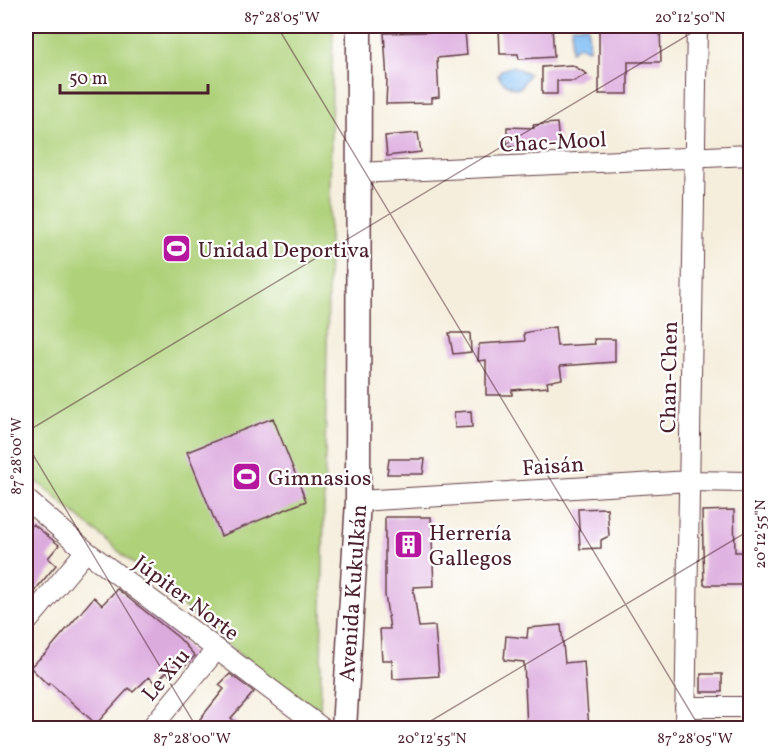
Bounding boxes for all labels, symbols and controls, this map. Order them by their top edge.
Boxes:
text: 87°28'05"W [244,8,320,29]
text: 20°12'50"N [655,8,725,29]
scale bar [60,57,208,95]
text: 50 m [69,67,108,92]
street label: Chac-Mool [499,125,607,162]
sports icon: Unidad Deportiva [161,233,193,265]
place label: Unidad Deportiva [198,236,370,267]
street label: Chan-Chen [654,321,687,433]
text: 87°28'00"W [7,417,28,495]
street label: Faisán [521,450,585,485]
sports icon: Gimnasios [231,461,263,493]
place label: Gimnasios [268,464,371,495]
text: 20°12'55"N [751,499,772,569]
street label: Avenida Kukulkán [333,503,376,683]
place label: Herrería Gallegos [429,519,512,575]
building icon: Herrería Gallegos [392,529,424,561]
street label: Júpiter Norte [126,549,245,649]
street label: Le Xiu [135,642,198,709]
text: 87°28'00"W [153,729,231,750]
text: 20°12'55"N [397,729,467,750]
text: 87°28'05"W [657,729,733,750]

